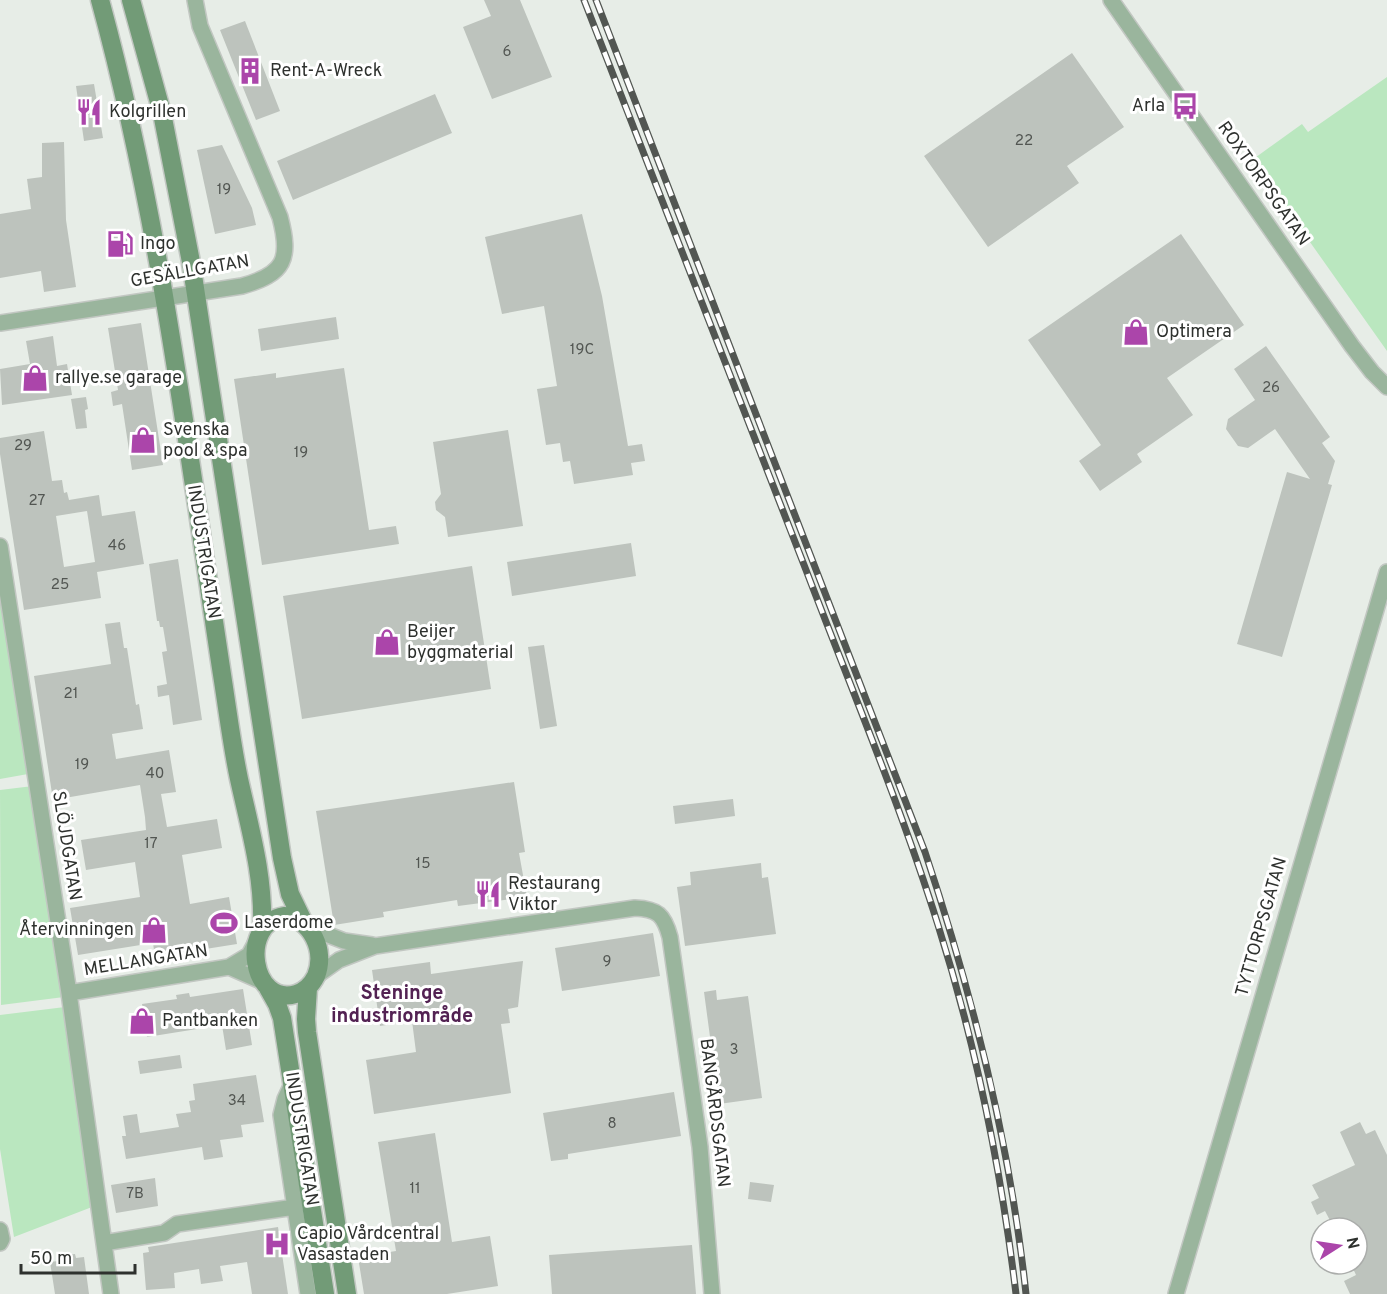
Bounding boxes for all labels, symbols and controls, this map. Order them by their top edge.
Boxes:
house number: 6 [503,43,512,62]
building icon: Rent-A-Wreck [235,56,265,86]
place label: Rent-A-Wreck [270,60,382,83]
bus stop icon: Arla [1170,91,1200,121]
place label: Arla [1132,95,1165,118]
restaurant icon: Kolgrillen [74,97,104,127]
place label: Kolgrillen [109,101,186,124]
street label: ROXTORPSGATAN [1211,117,1315,251]
house number: 22 [1015,132,1033,151]
house number: 19 [217,181,231,200]
fuel station icon: Ingo [105,229,135,259]
place label: Ingo [140,233,176,256]
street label: GESÄLLGATAN [128,248,251,294]
shop icon: Optimera [1121,317,1151,347]
place label: Optimera [1156,321,1232,344]
house number: 19C [570,341,594,360]
shop icon: rallye.se garage [20,363,50,393]
place label: rallye.se garage [55,367,182,390]
house number: 26 [1262,379,1280,398]
place label: Svenska pool & spa [163,419,248,463]
shop icon: Svenska pool & spa [128,425,158,455]
house number: 29 [14,437,32,456]
house number: 19 [294,444,308,463]
street label: INDUSTRIGATAN [181,483,225,621]
house number: 27 [29,492,46,511]
house number: 46 [108,537,126,556]
house number: 25 [51,576,69,595]
place label: Beijer byggmaterial [407,621,513,665]
shop icon: Beijer byggmaterial [372,627,402,657]
house number: 21 [64,685,78,704]
house number: 19 [75,756,89,775]
house number: 40 [146,765,164,784]
street label: SLÖJDGATAN [46,789,88,902]
house number: 17 [144,835,158,854]
house number: 15 [416,855,430,874]
street label: TYTTORPSGATAN [1231,855,1293,999]
place label: Restaurang Viktor [508,873,601,917]
restaurant icon: Restaurang Viktor [473,879,503,909]
sports icon: Laserdome [209,908,239,938]
place label: Laserdome [244,912,333,935]
shop icon: Återvinningen [139,915,169,945]
place label: Återvinningen [19,919,134,942]
street label: MELLANGATAN [82,940,210,982]
house number: 9 [603,953,611,972]
district label: Steninge industriområde [331,981,473,1030]
shop icon: Pantbanken [127,1006,157,1036]
place label: Pantbanken [162,1010,258,1033]
street label: BANGÅRDSGATAN [693,1037,735,1189]
house number: 3 [729,1041,739,1060]
street label: INDUSTRIGATAN [279,1070,323,1208]
house number: 34 [228,1092,246,1111]
house number: 8 [607,1115,617,1134]
house number: 11 [409,1180,421,1199]
house number: 7B [126,1185,144,1204]
north arrow [1309,1216,1369,1276]
place label: Capio Vårdcentral Vasastaden [297,1223,439,1267]
hospital icon: Capio Vårdcentral Vasastaden [262,1229,292,1259]
text: N [1341,1236,1363,1251]
scale bar [21,1237,135,1275]
text: 50 m [30,1248,72,1271]

